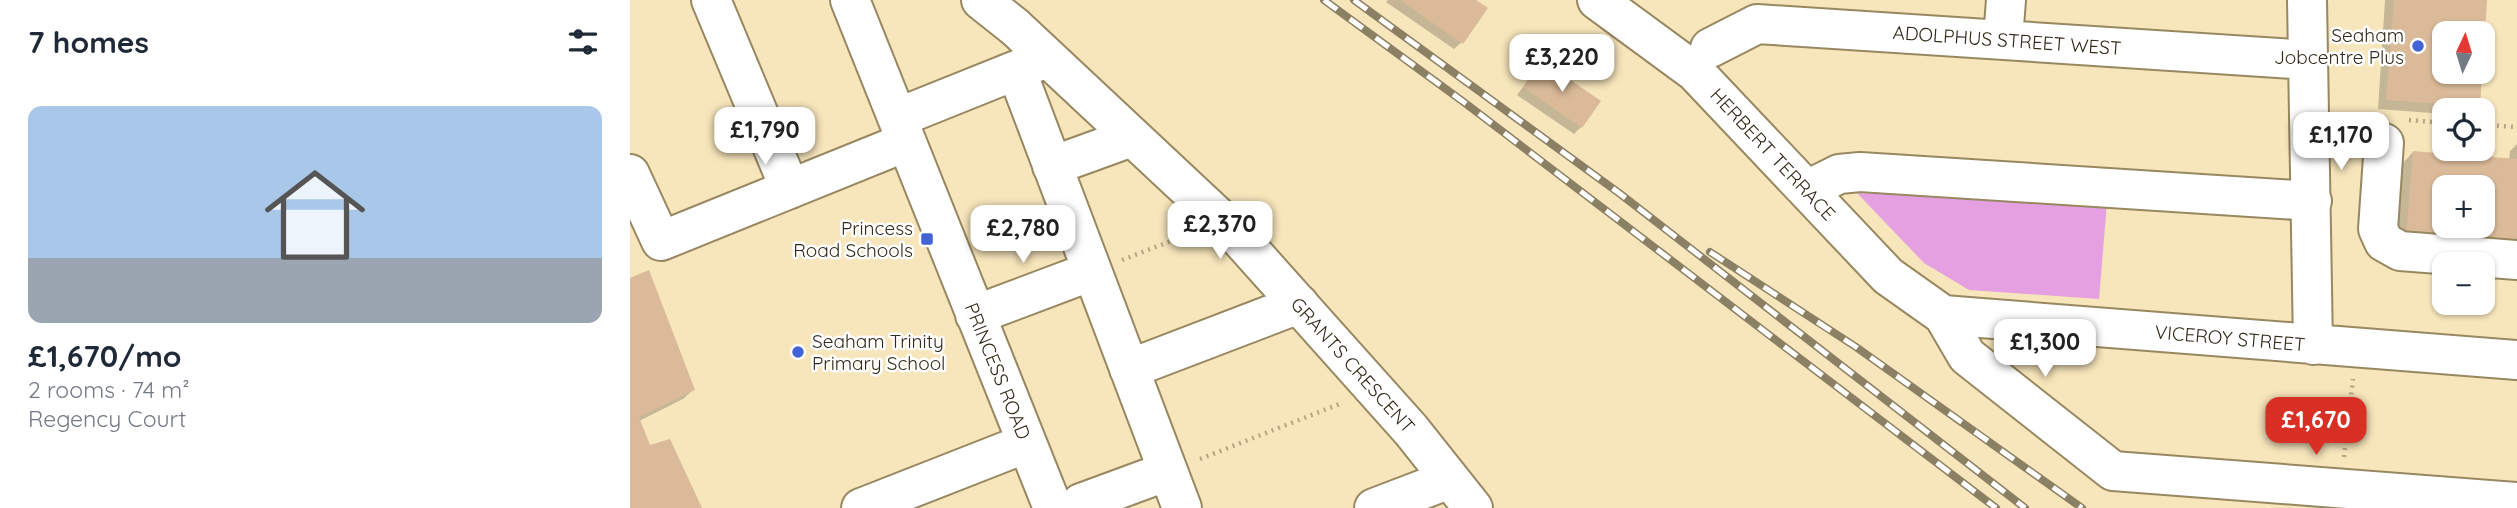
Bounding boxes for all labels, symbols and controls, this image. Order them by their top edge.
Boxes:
street label: ADOLPHUS STREET WEST [1892,20,2122,60]
north arrow [2432,21,2496,84]
map controls [2432,21,2495,315]
text: 7 homes [28,23,149,61]
icon: filters [564,23,602,61]
place label: Seaham Jobcentre Plus [2274,23,2404,69]
pin: £3,220 [1505,34,1619,94]
marker: Seaham Jobcentre Plus [2410,38,2426,54]
text: £3,220 [1525,42,1599,71]
street label: HERBERT TERRACE [1705,83,1841,225]
button: locate [2432,98,2495,161]
pin: £1,790 [708,108,822,167]
pin: £1,170 [2284,113,2398,172]
text: £1,790 [730,115,800,144]
text: £1,170 [2309,120,2373,149]
icon: home [252,152,378,278]
button: + [2432,175,2495,238]
pin: £2,370 [1163,202,1277,261]
pin: £2,780 [966,205,1080,265]
text: £2,370 [1184,209,1256,238]
text: £2,780 [986,213,1060,242]
place label: Princess Road Schools [793,216,913,262]
marker: Princess Road Schools [919,231,935,247]
button: − [2432,252,2495,315]
street label: GRANTS CRESCENT [1286,292,1420,438]
street label: PRINCESS ROAD [960,299,1036,443]
street label: VICEROY STREET [2154,319,2306,357]
pin: £1,300 [1988,320,2102,379]
text: £1,300 [2010,327,2080,356]
place label: Seaham Trinity Primary School [812,329,945,375]
text: £1,670/mo [28,337,182,375]
marker: Seaham Trinity Primary School [790,344,806,360]
text: 2 rooms · 74 m² [28,375,190,404]
pin: £1,670 [2259,398,2373,457]
text: Regency Court [28,404,186,433]
text: £1,670 [2281,405,2351,434]

